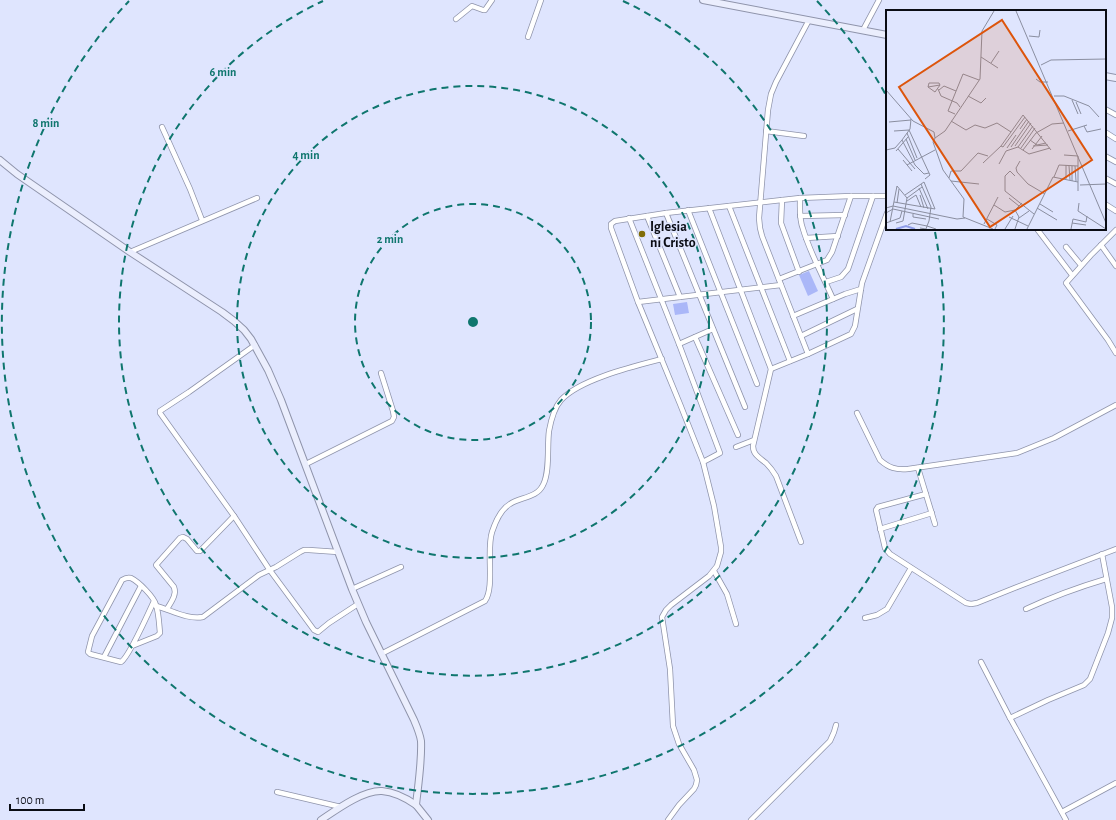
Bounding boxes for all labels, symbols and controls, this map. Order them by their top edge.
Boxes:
inset map [886,10,1106,230]
text: 6 min [210,66,236,78]
text: 8 min [33,117,59,129]
text: 4 min [292,149,320,161]
place label: Iglesia ni Cristo [650,220,696,250]
marker: Iglesia ni Cristo [637,229,647,239]
text: 2 min [377,233,403,245]
centre of rings [466,315,480,329]
scale bar [10,786,84,812]
text: 100 m [16,794,44,806]

